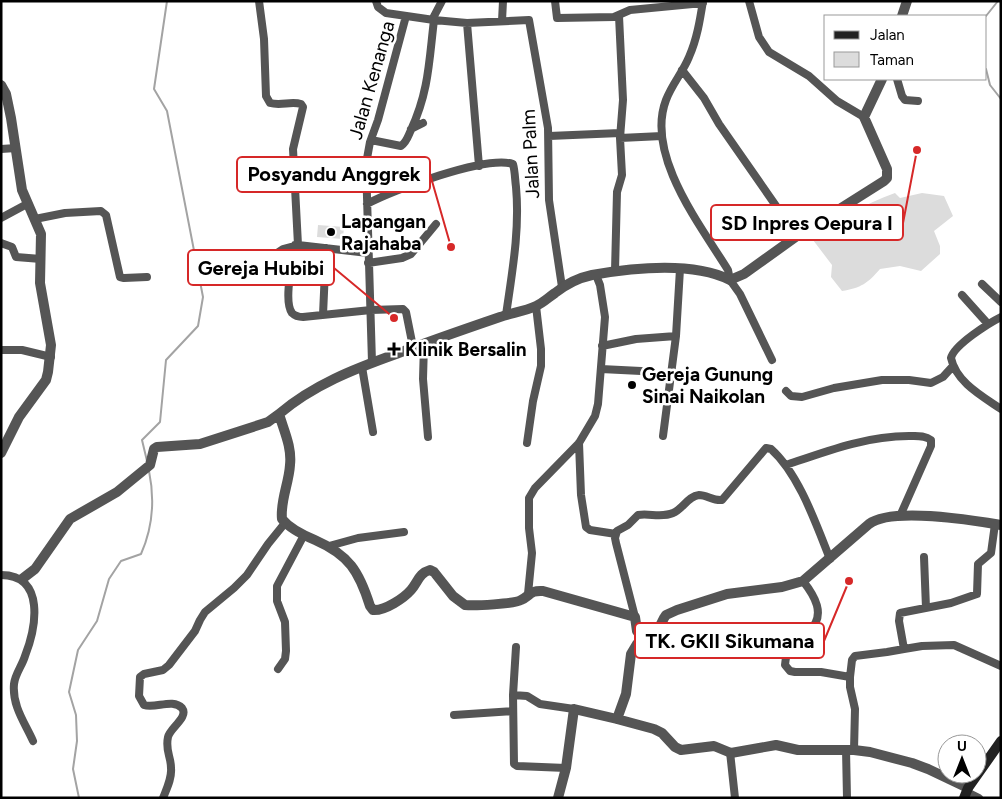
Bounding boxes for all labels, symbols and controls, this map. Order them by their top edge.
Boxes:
legend [824,15,987,80]
street label: Jalan Kenanga [344,18,399,142]
text: Jalan [870,26,905,44]
text: Taman [870,51,914,69]
street label: Jalan Palm [517,109,544,199]
callout: Posyandu Anggrek [237,157,430,192]
text: Posyandu Anggrek [247,162,421,186]
callout: SD Inpres Oepura I [711,205,903,240]
place label: Lapangan Rajahaba [341,210,426,255]
text: SD Inpres Oepura I [721,211,893,235]
marker: Lapangan Rajahaba [325,226,337,238]
callout: Gereja Hubibi [188,250,334,285]
text: Gereja Hubibi [198,256,324,280]
place label: Klinik Bersalin [405,338,527,361]
marker: Klinik Bersalin [387,342,401,356]
place label: Gereja Gunung Sinai Naikolan [642,363,773,408]
marker: Gereja Gunung Sinai Naikolan [626,379,638,391]
callout: TK. GKII Sikumana [635,623,824,658]
text: TK. GKII Sikumana [646,629,814,653]
north arrow [937,734,987,784]
text: U [957,738,967,755]

